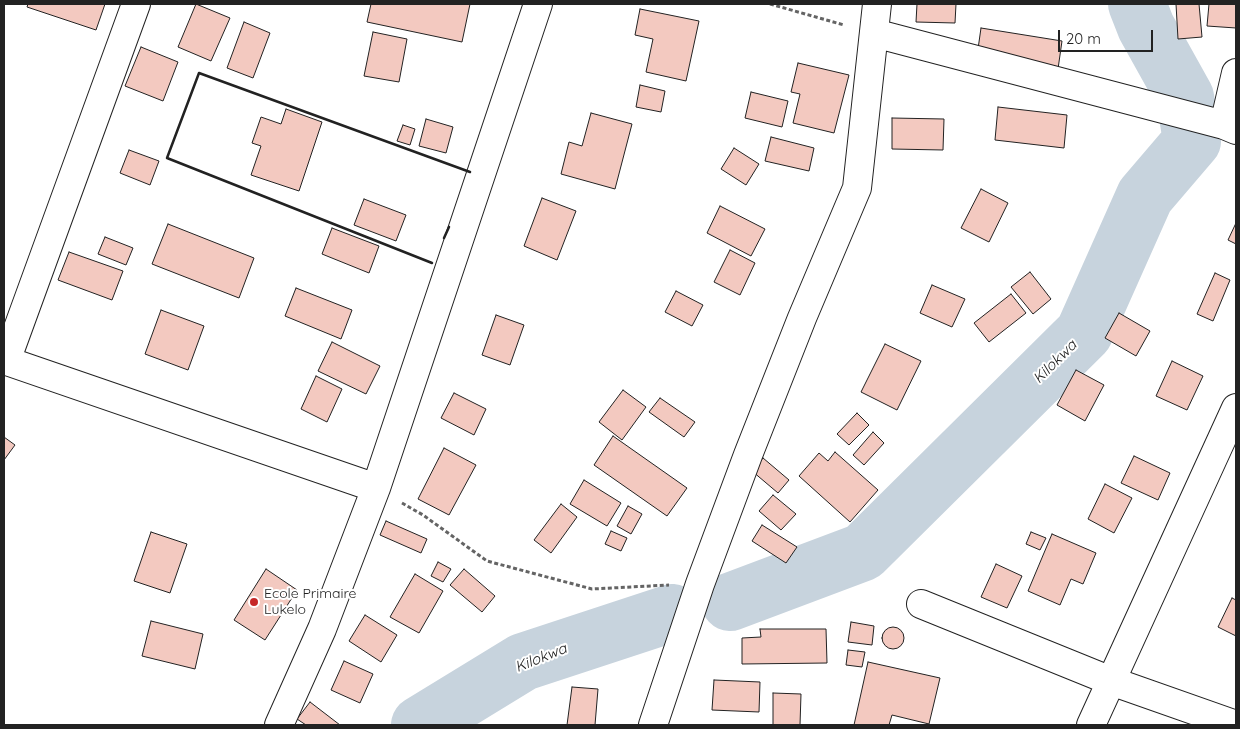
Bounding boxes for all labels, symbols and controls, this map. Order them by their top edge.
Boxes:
scale bar [1060,20,1155,52]
text: 20 m [1066,29,1101,48]
water label: Kilokwa [1029,336,1081,388]
place label: Ecole Primaire Lukelo [264,586,356,618]
marker: Ecole Primaire Lukelo [248,596,260,608]
water label: Kilokwa [513,640,569,676]

